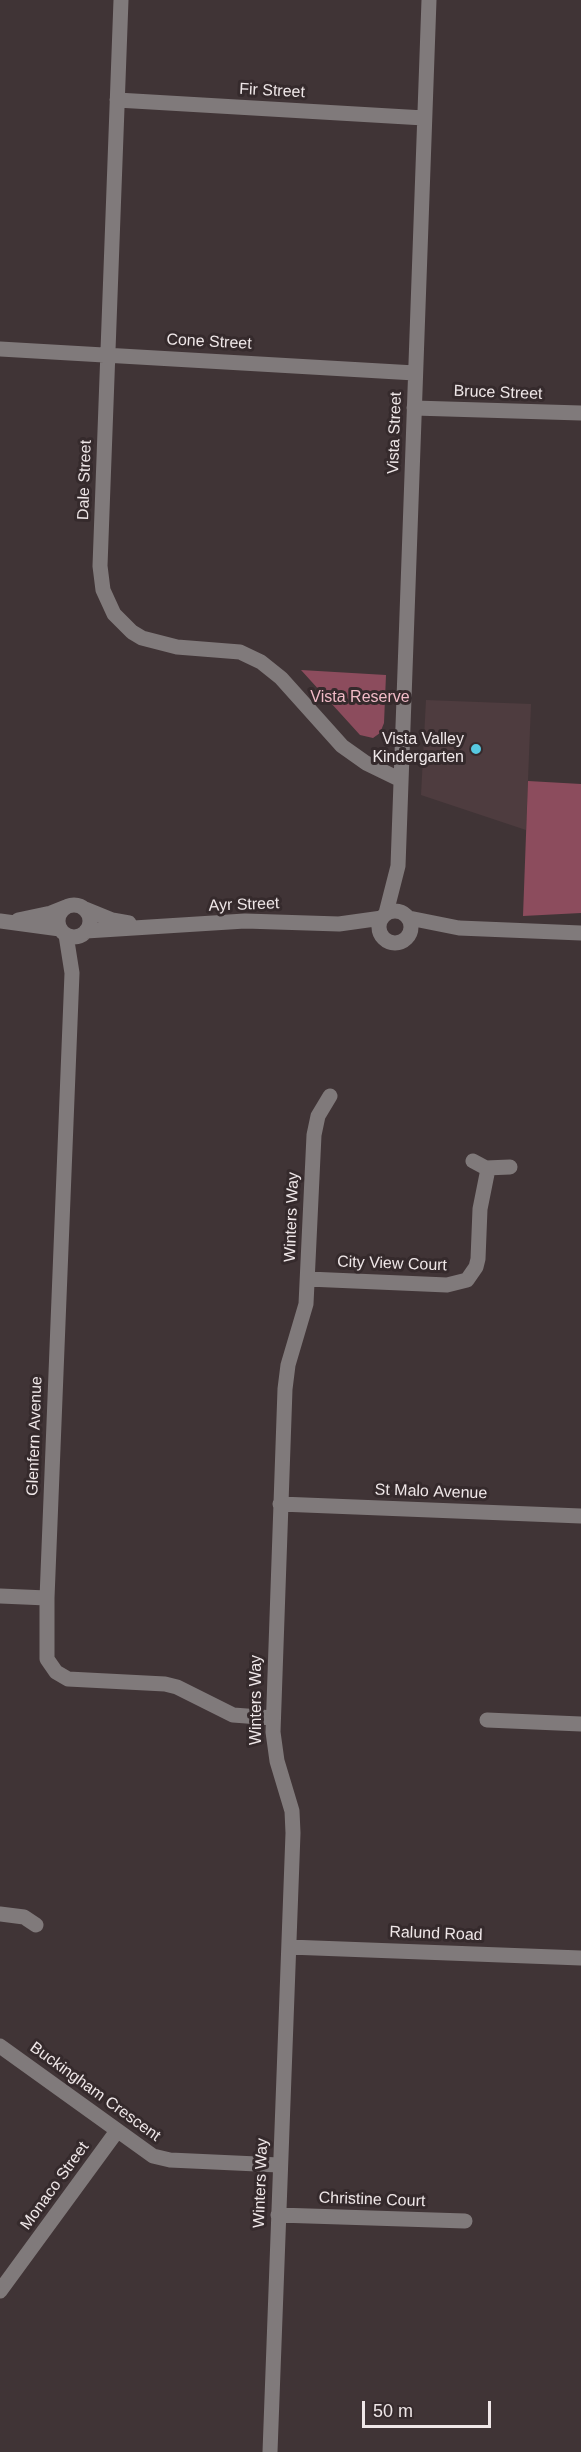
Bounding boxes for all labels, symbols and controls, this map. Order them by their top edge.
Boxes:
street label: Fir Street [239,80,305,102]
street label: Cone Street [166,330,252,354]
street label: Bruce Street [453,382,543,404]
street label: Vista Street [384,391,406,475]
street label: Dale Street [74,440,96,520]
park label: Vista Reserve [310,688,410,708]
place label: Vista Valley Kindergarten [372,730,464,768]
marker: Vista Valley Kindergarten [469,742,483,756]
street label: Ayr Street [208,894,280,916]
street label: Winters Way [281,1172,303,1262]
street label: City View Court [337,1252,447,1276]
street label: Glenfern Avenue [23,1376,47,1496]
street label: St Malo Avenue [374,1480,488,1504]
street label: Winters Way [247,1655,267,1745]
street label: Ralund Road [389,1923,483,1945]
street label: Buckingham Crescent [26,2038,164,2146]
street label: Monaco Street [17,2138,93,2234]
street label: Winters Way [250,2138,272,2228]
street label: Christine Court [318,2189,426,2211]
scale bar [365,2389,494,2427]
text: 50 m [373,2401,413,2421]

